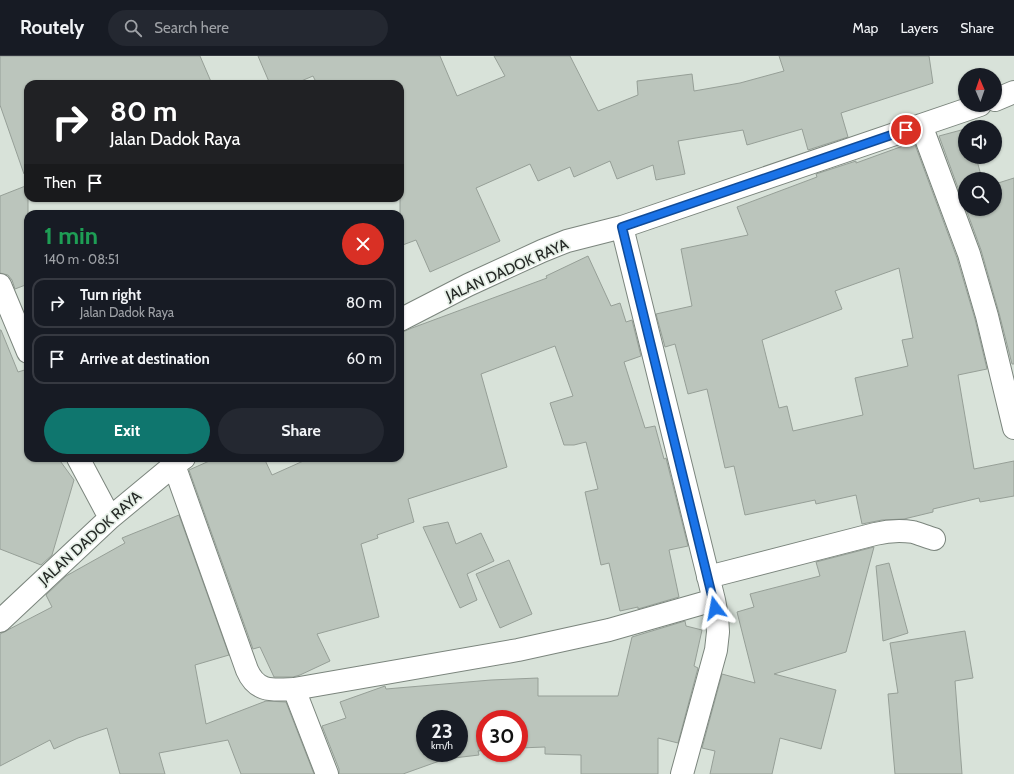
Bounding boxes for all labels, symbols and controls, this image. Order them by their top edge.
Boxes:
search box [108,10,388,46]
text: Routely [20,16,84,39]
icon: search [122,17,144,39]
text: Search here [154,19,229,37]
text: Map [853,19,878,37]
text: Layers [900,19,938,37]
text: Share [960,19,994,37]
north arrow [958,68,1002,112]
map controls [958,68,1002,216]
text: 80 m [110,94,177,128]
icon: right [44,96,96,148]
pin [889,113,923,147]
icon: arrive [895,119,917,141]
button: sound [958,120,1002,164]
text: Jalan Dadok Raya [110,128,240,150]
icon: arrive [84,172,106,194]
button: search [958,172,1002,216]
text: Then [44,174,76,192]
text: 1 min [44,221,98,250]
button: close [342,223,384,265]
street label: JALAN DADOK RAYA [442,235,572,306]
text: 140 m · 08:51 [44,251,119,267]
text: Turn right [80,286,141,304]
icon: right [46,292,68,314]
text: 80 m [346,294,382,312]
text: Jalan Dadok Raya [80,304,174,320]
icon: arrive [46,348,68,370]
text: Arrive at destination [80,350,210,368]
text: 60 m [346,350,382,368]
button: Exit [44,408,210,454]
button: Share [218,408,384,454]
street label: JALAN DADOK RAYA [34,487,146,590]
position arrow [694,587,736,629]
speed limit sign: 30 [476,710,528,762]
text: 23 [431,719,453,743]
text: km/h [431,739,453,752]

